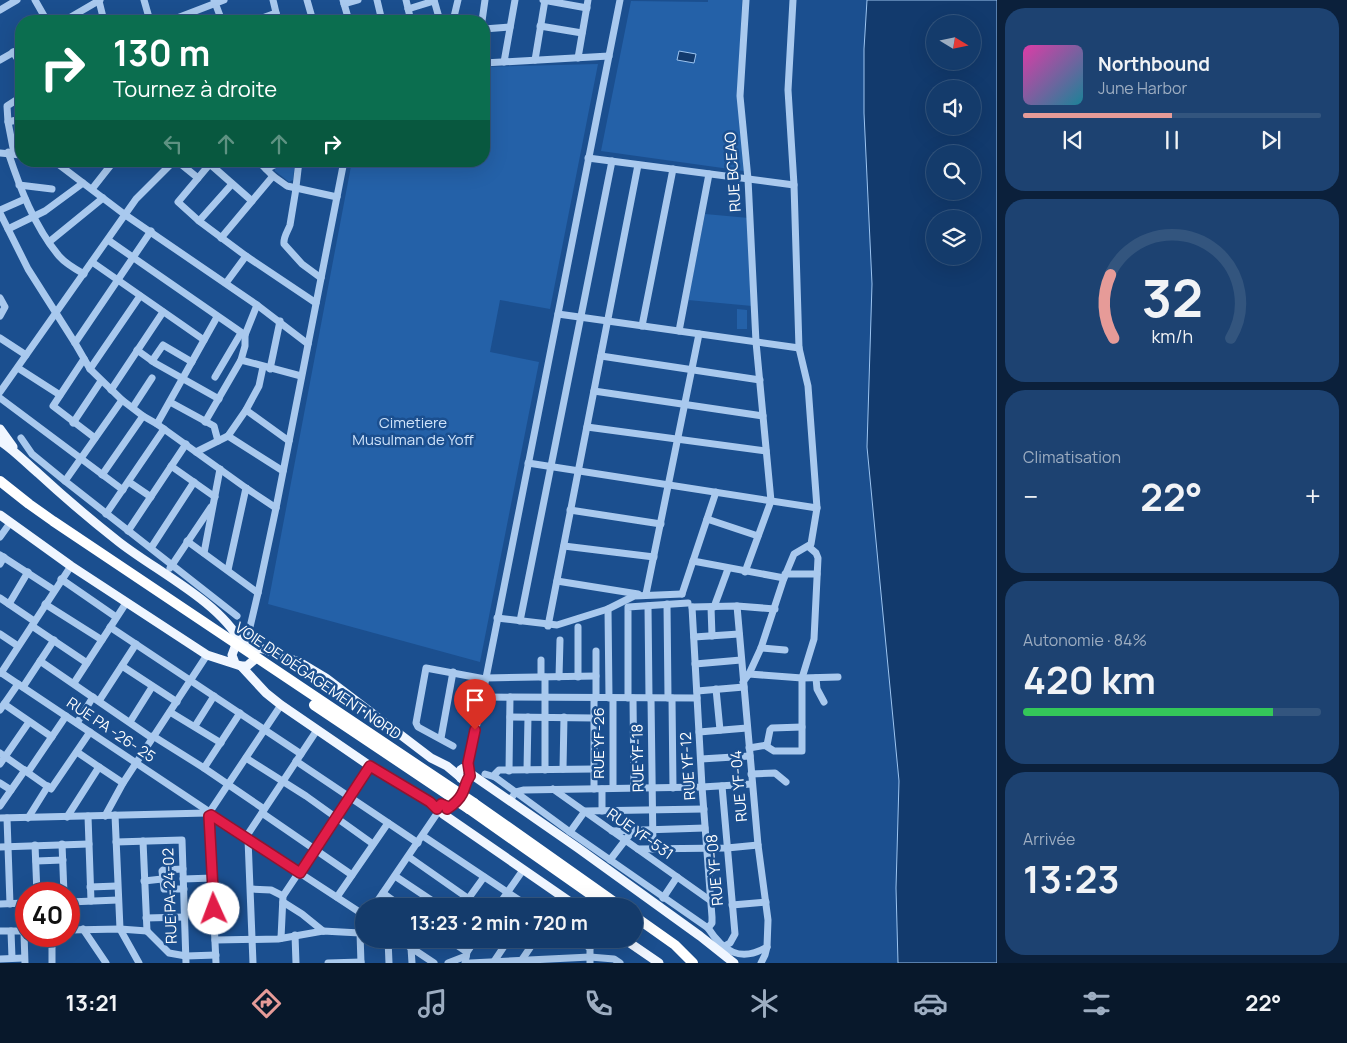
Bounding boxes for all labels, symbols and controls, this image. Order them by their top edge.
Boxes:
north arrow [926,15,981,70]
map controls [926,15,981,265]
text: 130 m [113,29,210,77]
icon: right [30,35,95,100]
text: Northbound [1098,51,1210,77]
text: Tournez à droite [113,74,277,104]
text: June Harbor [1098,77,1187,99]
button: sound [926,80,981,135]
icon: previous [1059,126,1087,154]
icon: pause [1158,126,1186,154]
icon: next [1257,126,1285,154]
icon: left [159,130,187,158]
icon: ahead [212,130,240,158]
icon: ahead [265,130,293,158]
icon: right [318,130,346,158]
street label: RUE BCEAO [719,131,746,213]
button: search [926,145,981,200]
button: layers [926,210,981,265]
text: 32 [1141,262,1203,333]
text: km/h [1151,324,1193,348]
park label: Cimetiere Musulman de Yoff [352,412,474,450]
text: Climatisation [1023,446,1121,468]
text: 22° [1140,470,1203,522]
text: − [1023,477,1038,515]
text: + [1305,477,1321,515]
street label: VOIE DE DÉGAGEMENT NORD [231,617,406,744]
text: Autonomie · 84% [1023,629,1147,651]
text: 420 km [1023,653,1156,705]
pin [454,679,496,730]
icon: arrive [461,686,489,714]
street label: RUE PA -26- 25 [63,692,160,767]
street label: RUE YF-26 [588,707,609,779]
street label: RUE YF-18 [626,724,649,792]
street label: RUE YF-12 [675,731,700,801]
street label: RUE YF-04 [725,749,752,823]
street label: RUE YF-531 [603,803,678,864]
text: Arrivée [1023,828,1075,850]
street label: RUE YF-08 [701,833,728,907]
street label: RUE PA-24-02 [157,848,182,944]
text: 13:23 [1023,852,1119,904]
speed limit sign: 40 [15,882,80,947]
position arrow [187,882,239,934]
text: 13:23 · 2 min · 720 m [410,910,588,936]
icon: directions [249,986,284,1021]
icon: music [415,986,450,1021]
icon: phone [581,986,616,1021]
icon: climate [747,986,782,1021]
icon: car [913,986,948,1021]
icon: filters [1079,986,1114,1021]
text: 13:21 [66,988,118,1018]
text: 22° [1245,988,1281,1018]

